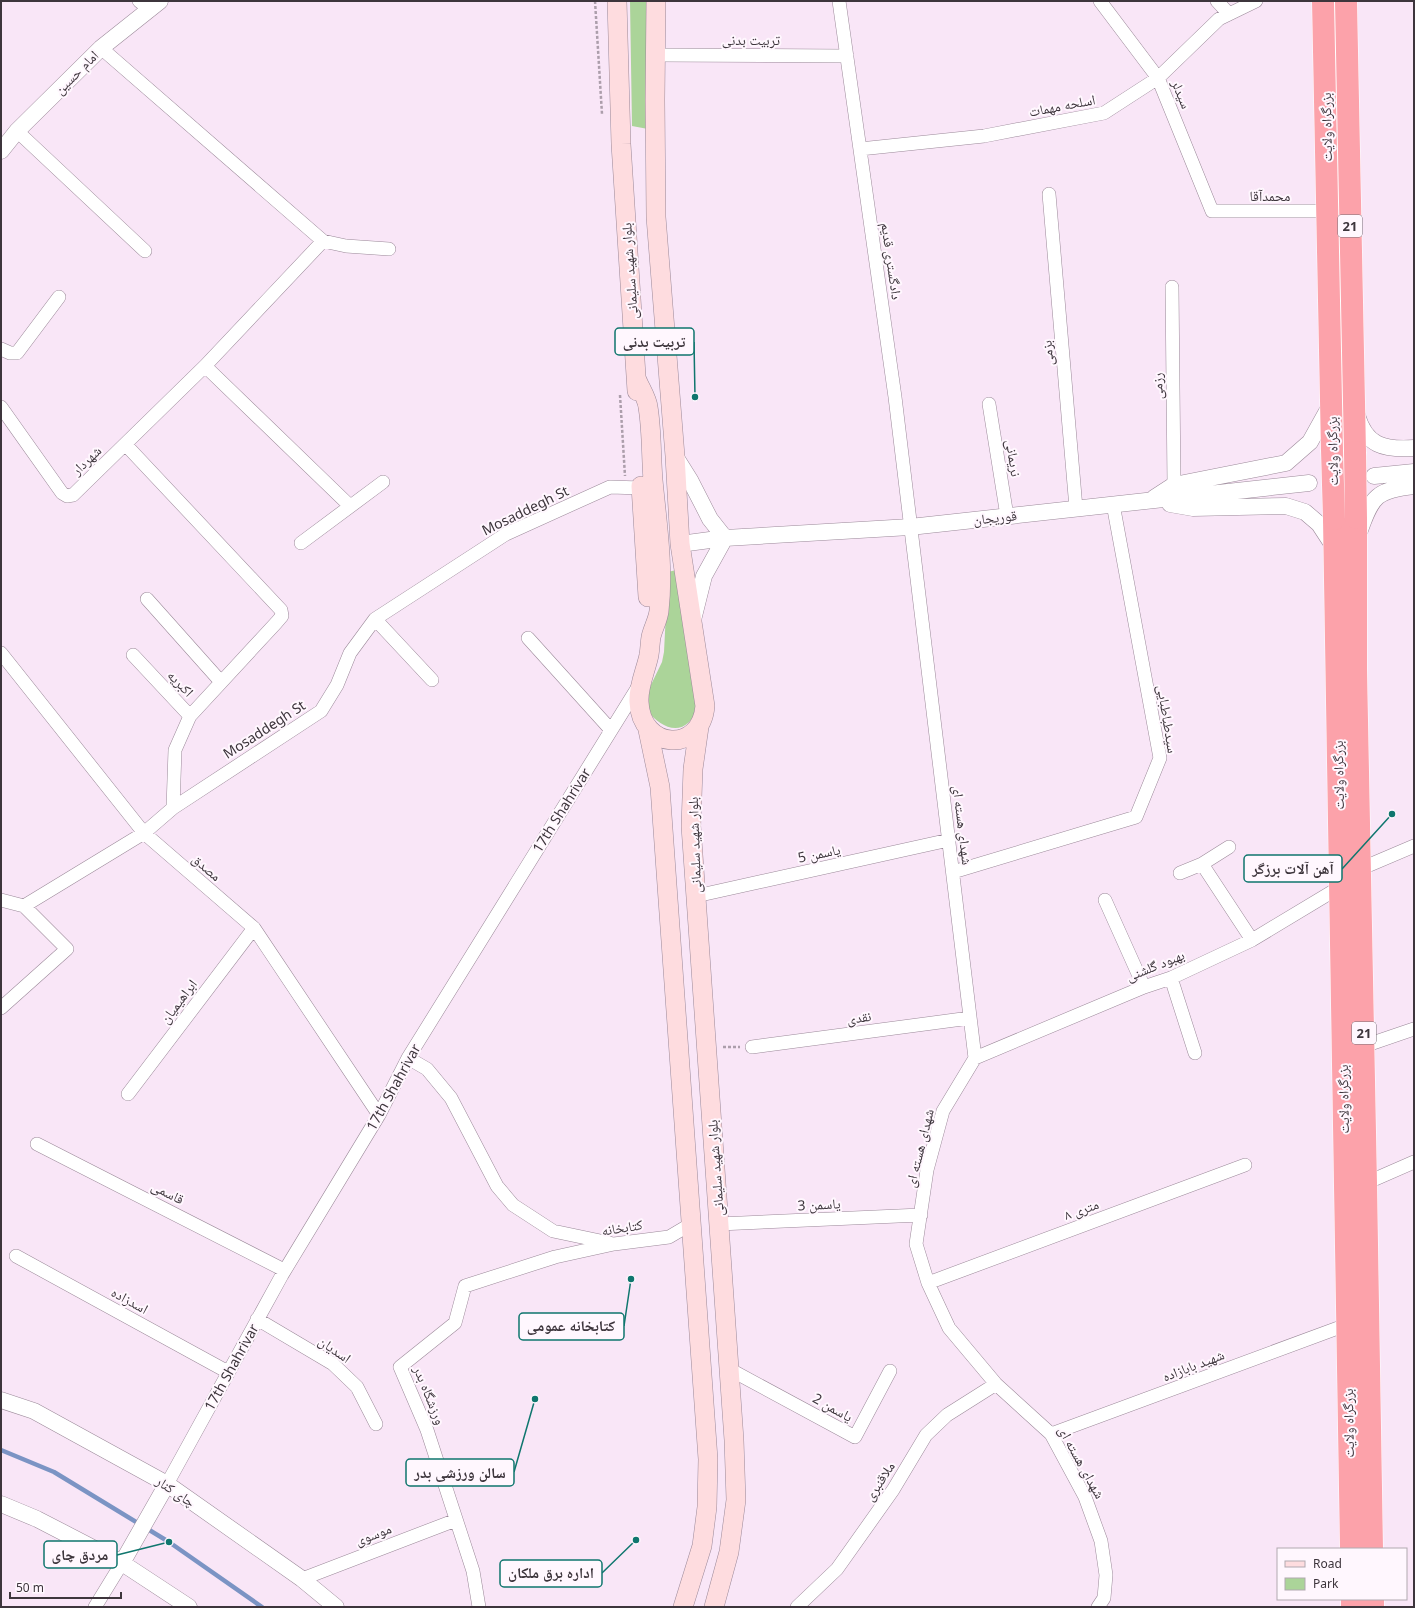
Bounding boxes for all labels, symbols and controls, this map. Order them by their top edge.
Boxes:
street label: تربیت بدنی [722,30,780,49]
street label: امام حسین [50,46,103,99]
street label: سیدلر [1167,76,1196,111]
street label: اسلحه مهمات [1027,89,1097,121]
street label: بزرگراه ولایت [1316,92,1336,162]
street label: محمدآقا [1250,186,1290,205]
road number: 21 [1338,215,1362,237]
street label: دادگستری قدیم [876,221,907,301]
street label: بلوار شهید سلیمانی [616,222,642,320]
callout: تربیت بدنی [615,328,694,355]
text: تربیت بدنی [623,331,685,351]
street label: بزمی [1036,339,1058,367]
street label: رزمی [1147,372,1167,400]
street label: بزرگراه ولایت [1322,416,1342,486]
street label: نریمانی [1002,438,1026,478]
street label: شهردار [66,441,105,480]
street label: Mosaddegh St [478,481,572,539]
street label: قوریجان [972,505,1018,529]
street label: اکبریه [164,666,198,700]
street label: سیدطباطبایی [1153,683,1183,755]
street label: Mosaddegh St [219,695,309,763]
street label: بزرگراه ولایت [1328,740,1348,810]
street label: 17th Shahrivar [527,764,595,856]
street label: شهدای هسته ای [949,784,977,866]
street label: بلوار شهید سلیمانی [683,796,705,894]
street label: یاسمن 5 [796,839,842,867]
street label: مصدق [188,849,226,885]
callout: آهن آلات برزگر [1244,855,1342,882]
text: آهن آلات برزگر [1251,858,1335,878]
street label: بهبود گلشنی [1123,945,1187,985]
street label: ابراهیمیان [155,975,201,1027]
street label: نقدی [846,1006,873,1028]
road number: 21 [1352,1022,1376,1044]
street label: 17th Shahrivar [361,1040,425,1134]
street label: بزرگراه ولایت [1333,1064,1353,1134]
street label: شهدای هسته ای [900,1107,938,1189]
street label: بلوار شهید سلیمانی [702,1119,728,1217]
street label: قاسمی [149,1176,188,1208]
street label: یاسمن 3 [797,1193,841,1215]
street label: ۸ متری [1061,1194,1101,1224]
street label: کتابخانه [600,1214,644,1240]
street label: اسدزاده [108,1282,152,1318]
callout: کتابخانه عمومی [519,1313,624,1340]
text: کتابخانه عمومی [527,1315,616,1335]
street label: 17th Shahrivar [199,1320,263,1414]
street label: اسدیان [315,1331,355,1367]
street label: شهید بابازاده [1159,1345,1227,1385]
street label: ورزشگاه بدر [409,1362,450,1427]
street label: یاسمن 2 [810,1388,857,1426]
street label: بزرگراه ولایت [1338,1388,1358,1458]
street label: شهدای هسته ای [1054,1422,1110,1502]
street label: ملاقنبری [859,1458,899,1504]
callout: سالن ورزشی بدر [406,1459,514,1486]
text: سالن ورزشی بدر [413,1462,506,1482]
street label: چای کنار [152,1470,199,1511]
street label: موسوی [352,1518,394,1550]
callout: مردق چای [44,1541,117,1568]
text: مردق چای [52,1544,108,1564]
legend [1277,1548,1407,1600]
text: Road [1313,1555,1342,1572]
callout: اداره برق ملکان [500,1560,602,1587]
text: اداره برق ملکان [508,1562,594,1582]
scale bar [10,1574,121,1600]
text: Park [1313,1575,1339,1592]
text: 50 m [16,1579,44,1596]

